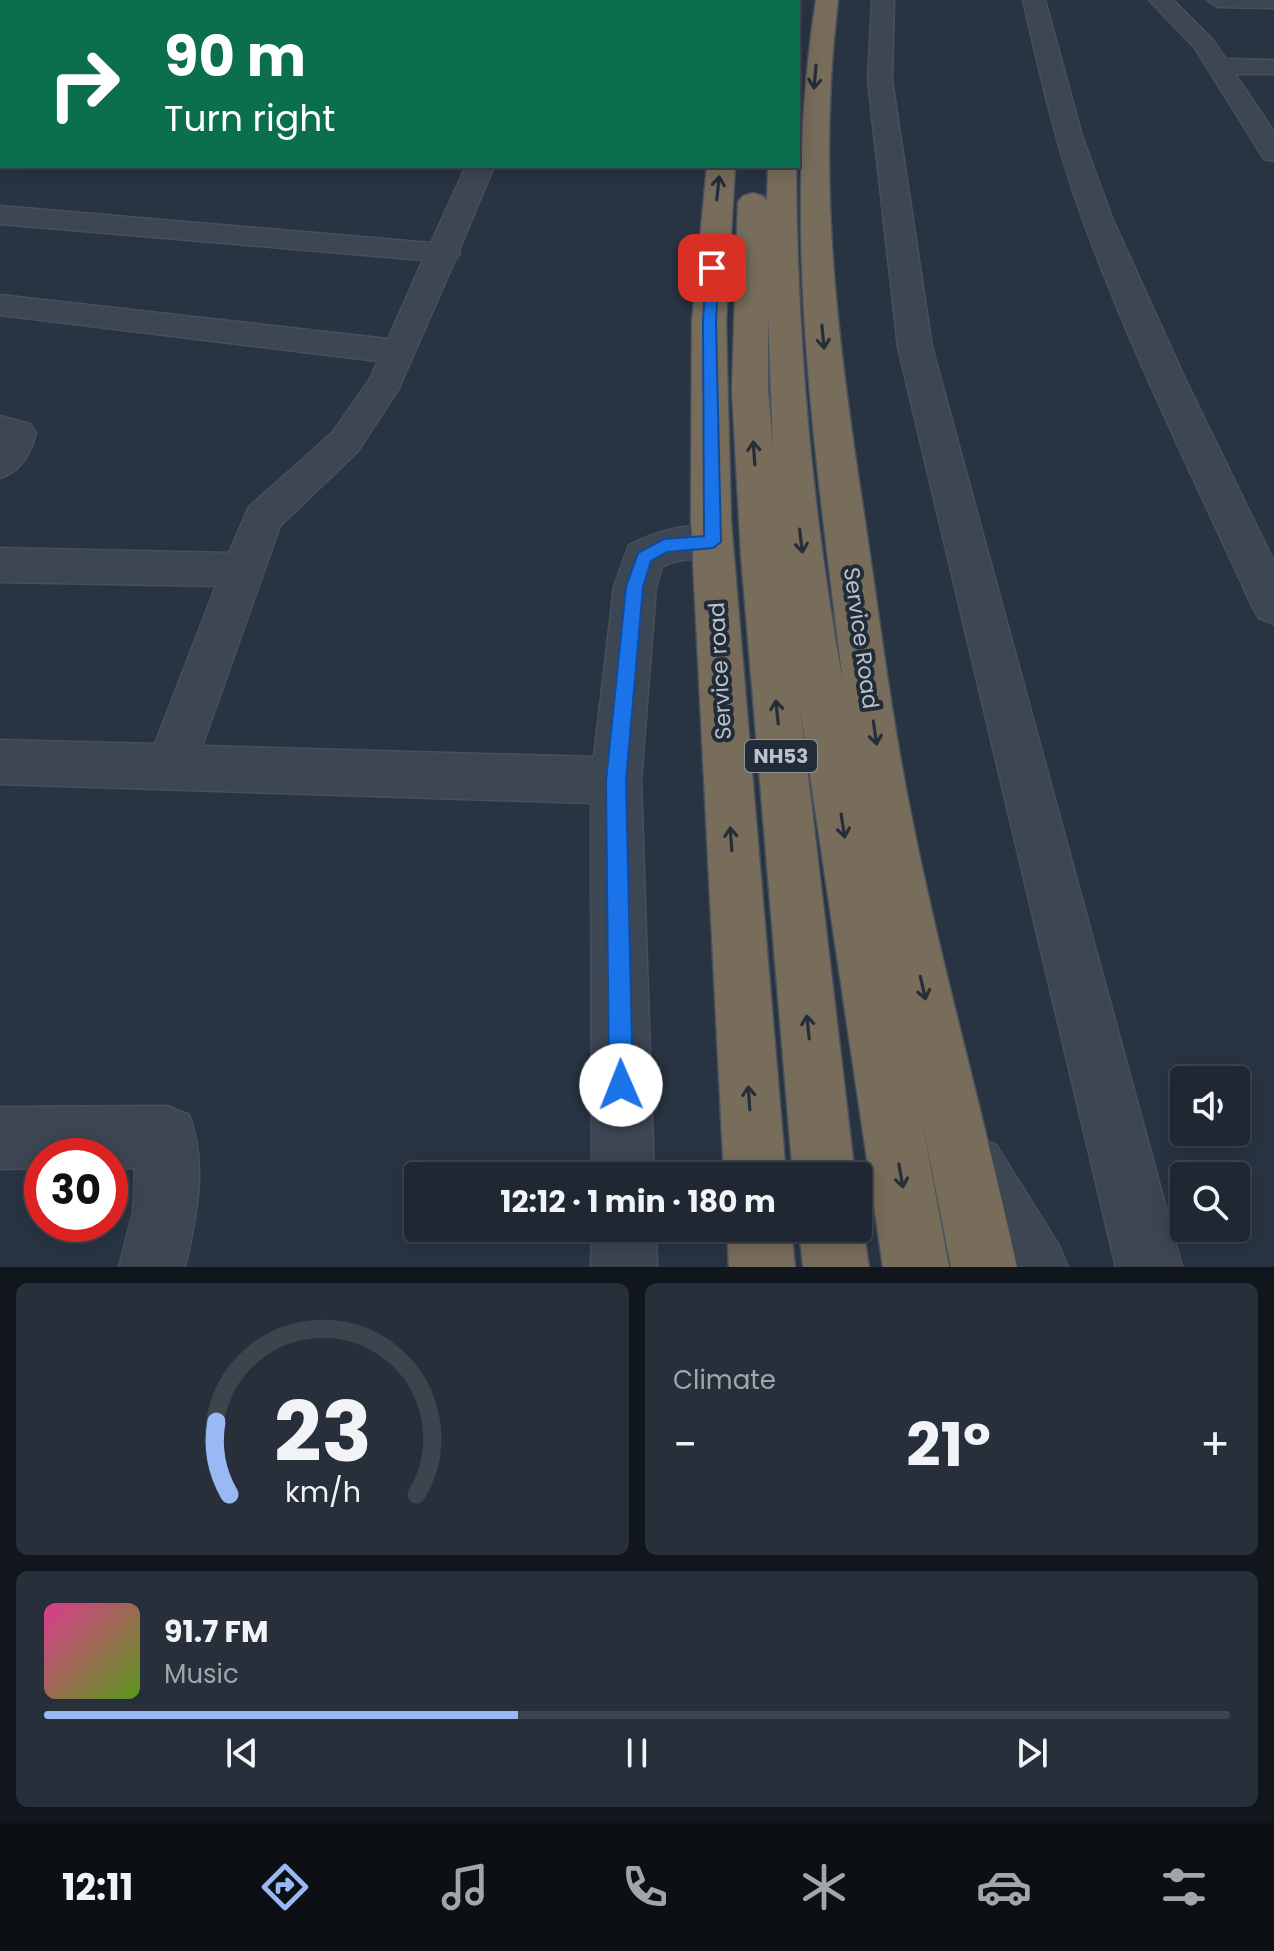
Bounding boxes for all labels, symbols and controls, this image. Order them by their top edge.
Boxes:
text: 90 m [164,17,306,96]
icon: right [32,32,136,136]
one-way arrow [807,63,822,90]
text: Turn right [164,93,335,144]
one-way arrow [711,175,726,202]
pin [678,234,746,302]
icon: arrive [690,246,734,290]
one-way arrow [815,323,830,350]
one-way arrow [746,440,761,467]
one-way arrow [793,527,808,554]
street label: Service Road [836,565,886,711]
street label: Service road [701,602,739,740]
one-way arrow [770,699,785,726]
one-way arrow [868,720,883,745]
road number: NH53 [745,740,817,772]
one-way arrow [837,813,852,838]
one-way arrow [723,826,738,853]
one-way arrow [916,975,931,1001]
one-way arrow [800,1014,815,1041]
position arrow [579,1043,663,1127]
map controls [1170,1066,1250,1242]
button: sound [1170,1066,1250,1146]
one-way arrow [741,1085,756,1112]
speed limit sign: 30 [24,1138,128,1242]
button: search [1170,1162,1250,1242]
one-way arrow [895,1163,910,1188]
text: 12:12 · 1 min · 180 m [500,1180,776,1223]
text: Climate [673,1362,776,1398]
text: 23 [274,1374,371,1490]
text: 21° [906,1403,991,1487]
text: − [673,1414,697,1475]
text: + [1200,1414,1230,1475]
text: km/h [284,1472,361,1512]
text: 91.7 FM [164,1610,269,1653]
text: Music [164,1656,239,1692]
icon: previous [220,1731,264,1775]
icon: pause [615,1731,659,1775]
icon: next [1010,1731,1054,1775]
icon: directions [257,1859,313,1915]
icon: music [437,1859,493,1915]
icon: phone [617,1859,673,1915]
icon: climate [796,1859,852,1915]
icon: car [976,1859,1032,1915]
icon: filters [1156,1859,1212,1915]
text: 12:11 [62,1862,133,1913]

